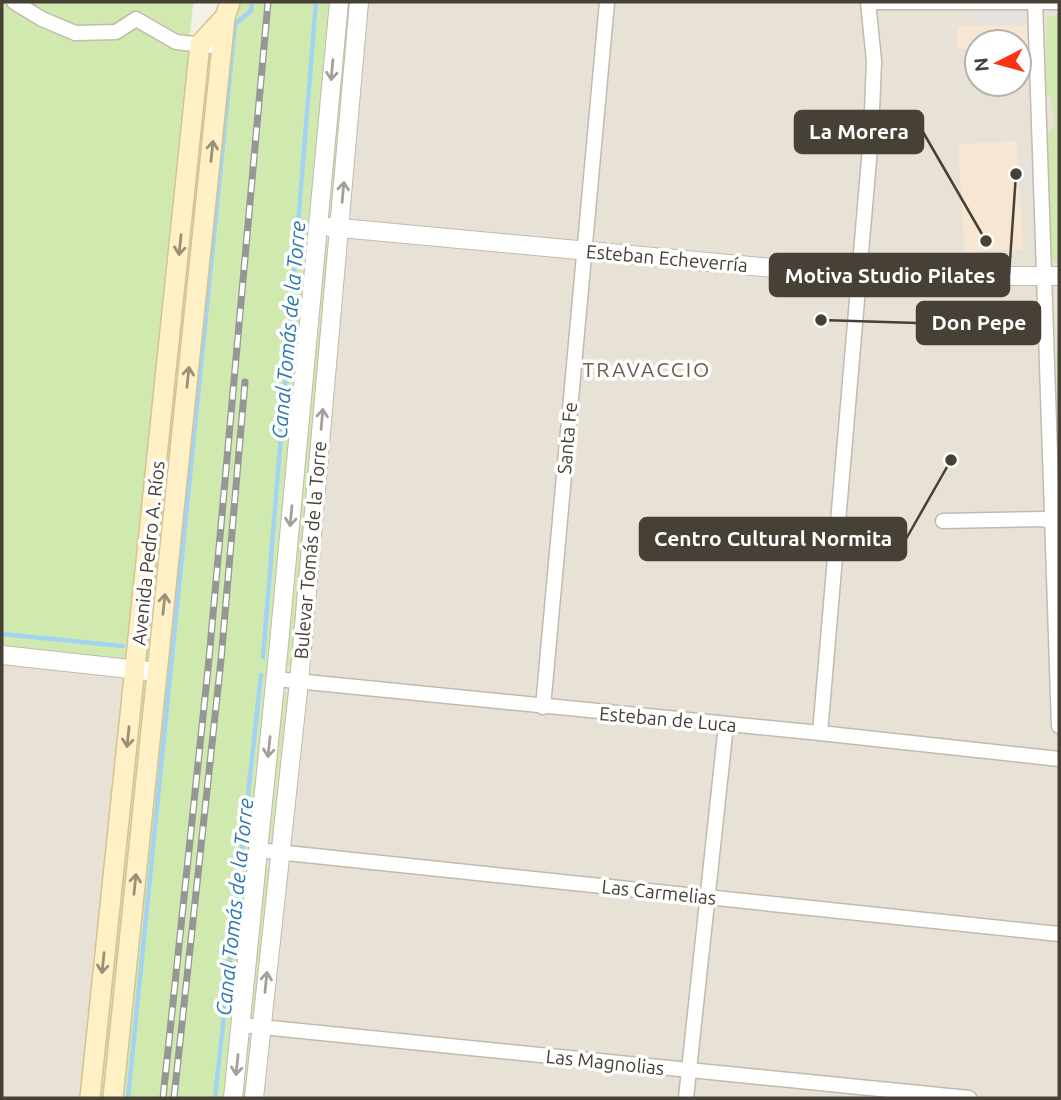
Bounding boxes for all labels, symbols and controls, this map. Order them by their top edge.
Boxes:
north arrow [963,28,1033,98]
text: N [969,57,993,73]
one-way arrow [325,58,338,81]
callout: La Morera [795,111,923,153]
text: La Morera [809,119,909,143]
one-way arrow [205,140,218,163]
one-way arrow [336,182,349,204]
water label: Canal Tomás de la Torre [267,220,310,440]
one-way arrow [173,233,186,255]
street label: Esteban Echeverría [585,240,749,276]
callout: Motiva Studio Pilates [770,254,1009,296]
text: Motiva Studio Pilates [785,263,995,287]
callout: Don Pepe [917,302,1040,344]
text: Don Pepe [932,310,1026,334]
district label: TRAVACCIO [583,357,711,381]
one-way arrow [182,367,195,389]
street label: Santa Fe [553,401,581,475]
one-way arrow [316,408,329,431]
street label: Bulevar Tomás de la Torre [289,440,331,660]
street label: Avenida Pedro A. Ríos [127,460,169,646]
one-way arrow [284,504,297,527]
callout: Centro Cultural Normita [640,518,906,560]
text: Centro Cultural Normita [654,526,892,550]
one-way arrow [158,593,171,615]
street label: Esteban de Luca [598,702,738,736]
one-way arrow [121,725,134,748]
one-way arrow [262,736,275,758]
water label: Canal Tomás de la Torre [211,796,257,1017]
one-way arrow [129,873,142,896]
street label: Las Carmelias [601,875,717,909]
one-way arrow [97,951,110,974]
one-way arrow [260,971,273,993]
street label: Las Magnolias [545,1045,665,1079]
one-way arrow [230,1053,243,1075]

